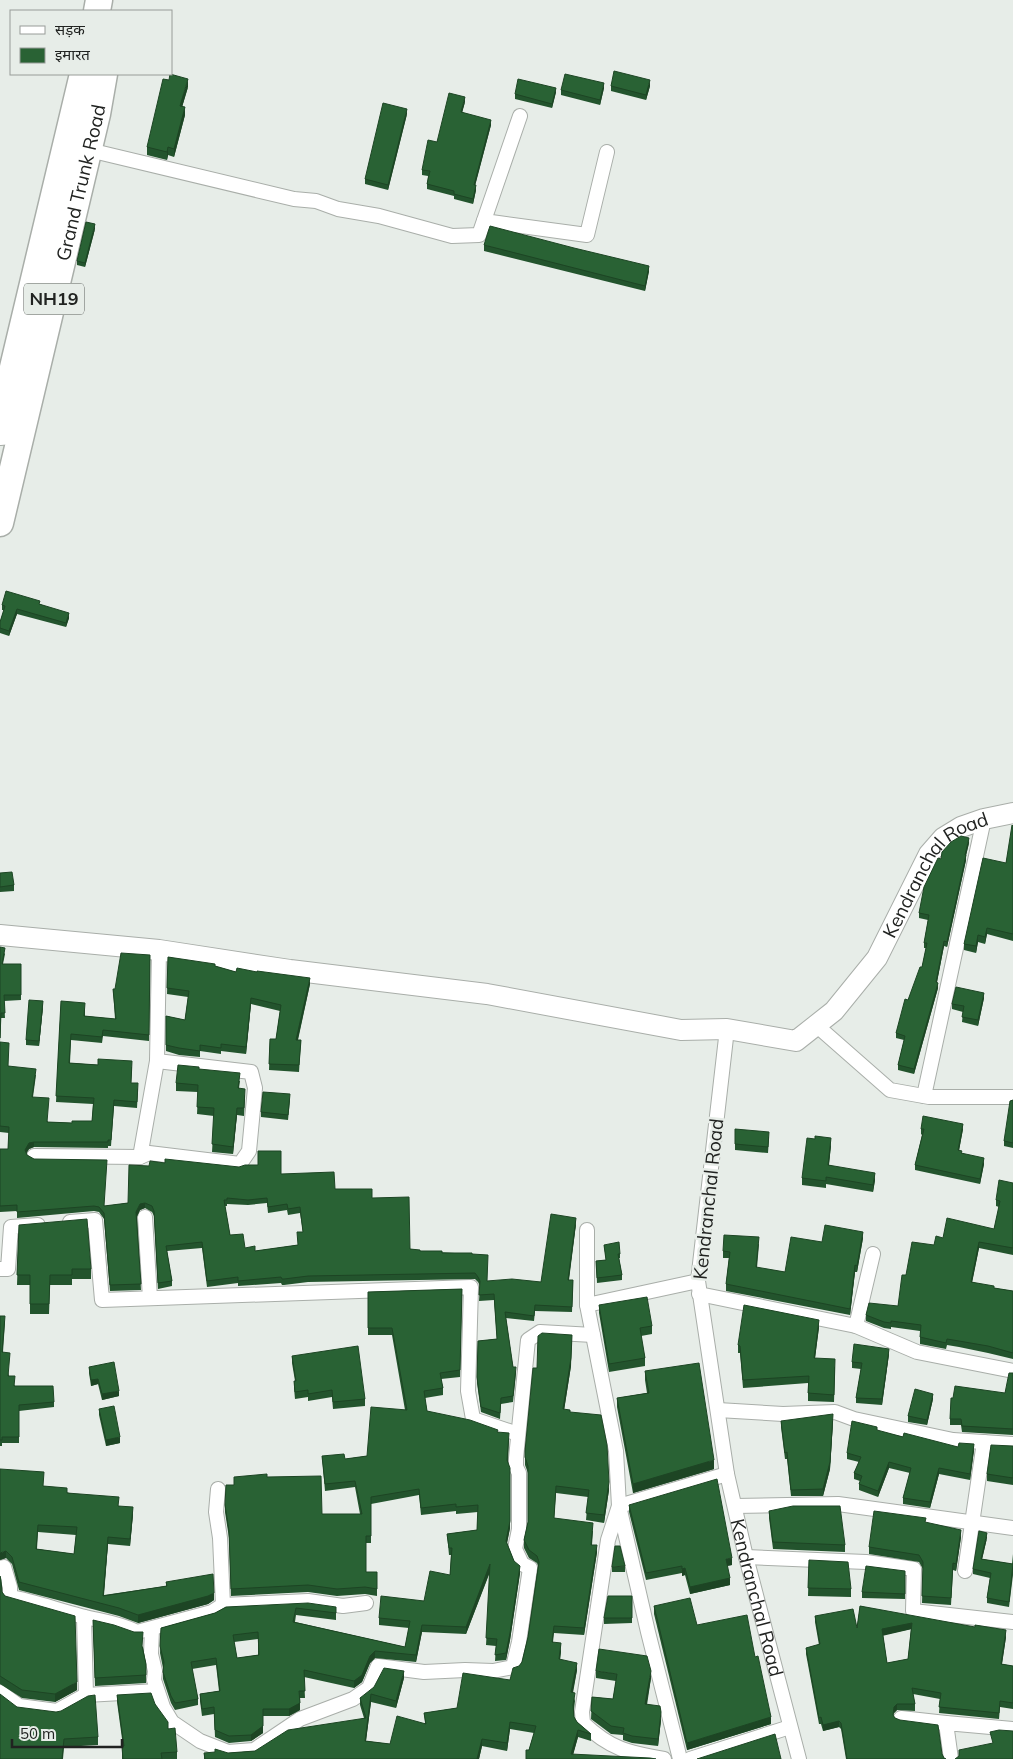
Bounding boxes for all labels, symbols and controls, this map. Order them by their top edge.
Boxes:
legend [10,10,172,75]
text: सड़क [55,20,85,39]
text: इमारत [55,45,90,64]
street label: Grand Trunk Road [51,102,110,263]
road number: NH19 [24,284,84,314]
street label: Kendranchal Road [877,807,991,942]
street label: Kendranchal Road [688,1117,728,1281]
street label: Kendranchal Road [726,1516,789,1679]
scale bar [12,1716,122,1748]
text: 50 m [20,1724,55,1743]

